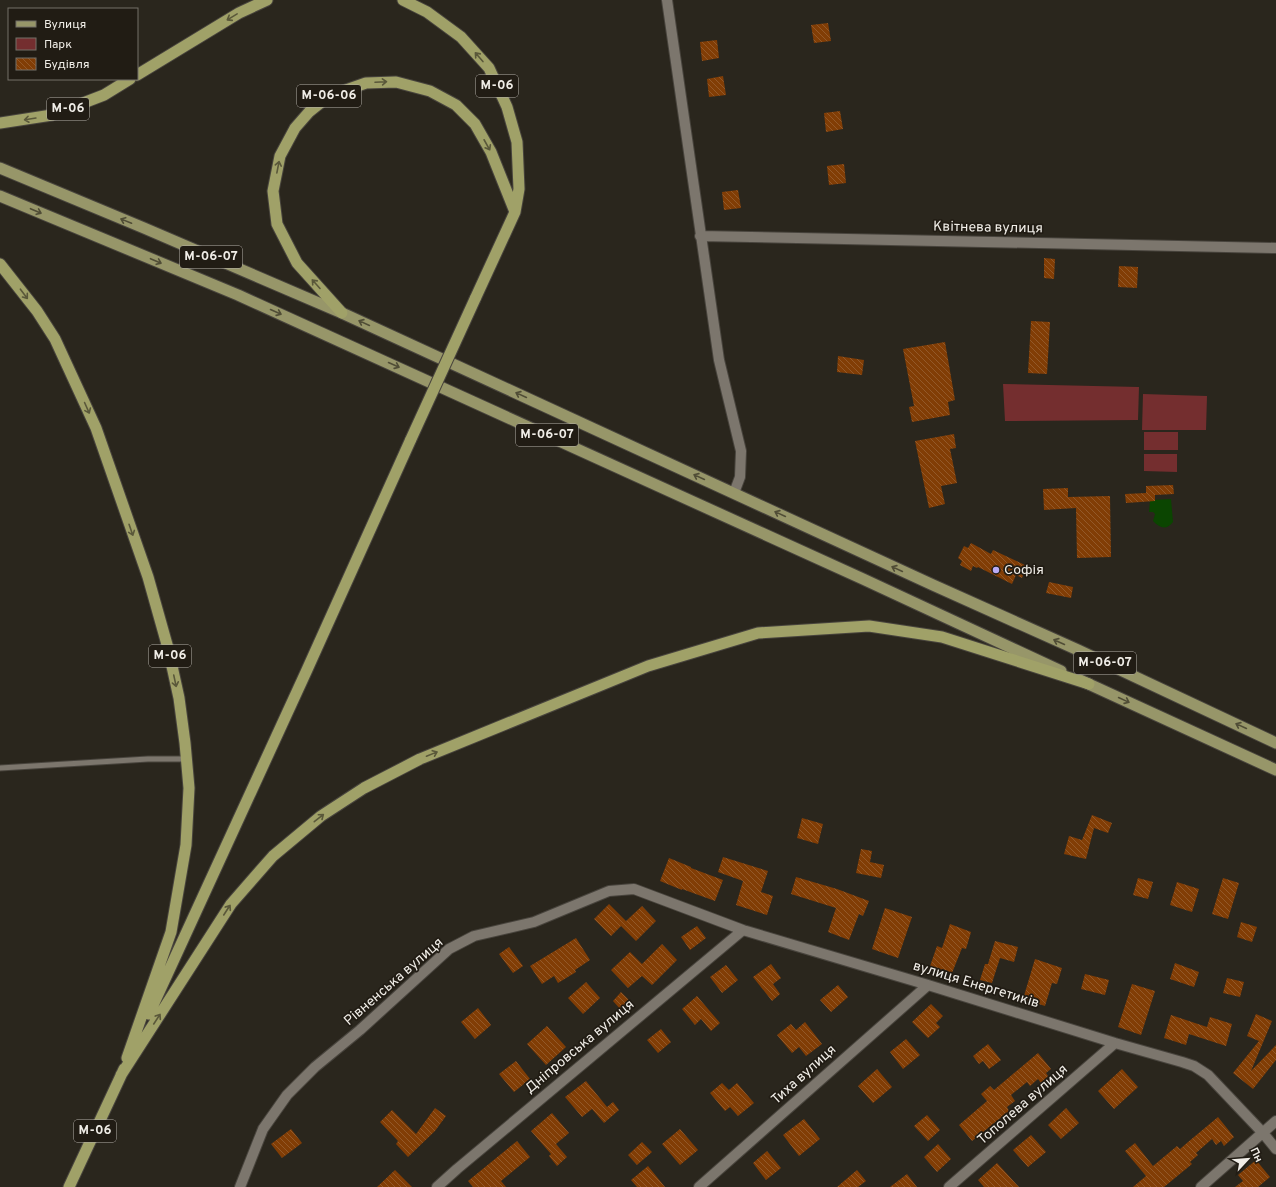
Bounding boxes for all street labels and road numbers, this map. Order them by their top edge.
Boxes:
road number: М-06 [476,75,518,97]
road number: М-06-06 [297,85,361,107]
road number: М-06 [47,98,89,120]
street label: Квітнева вулиця [933,219,1043,237]
road number: М-06-07 [180,246,242,268]
road number: М-06-07 [516,424,578,446]
road number: М-06 [149,645,191,667]
road number: М-06-07 [1074,652,1136,674]
street label: Рівненська вулиця [341,934,447,1030]
street label: вулиця Енергетиків [911,958,1041,1012]
street label: Дніпровська вулиця [522,996,638,1098]
street label: Тиха вулиця [768,1041,840,1109]
street label: Тополева вулиця [974,1061,1072,1149]
road number: М-06 [74,1120,116,1142]

